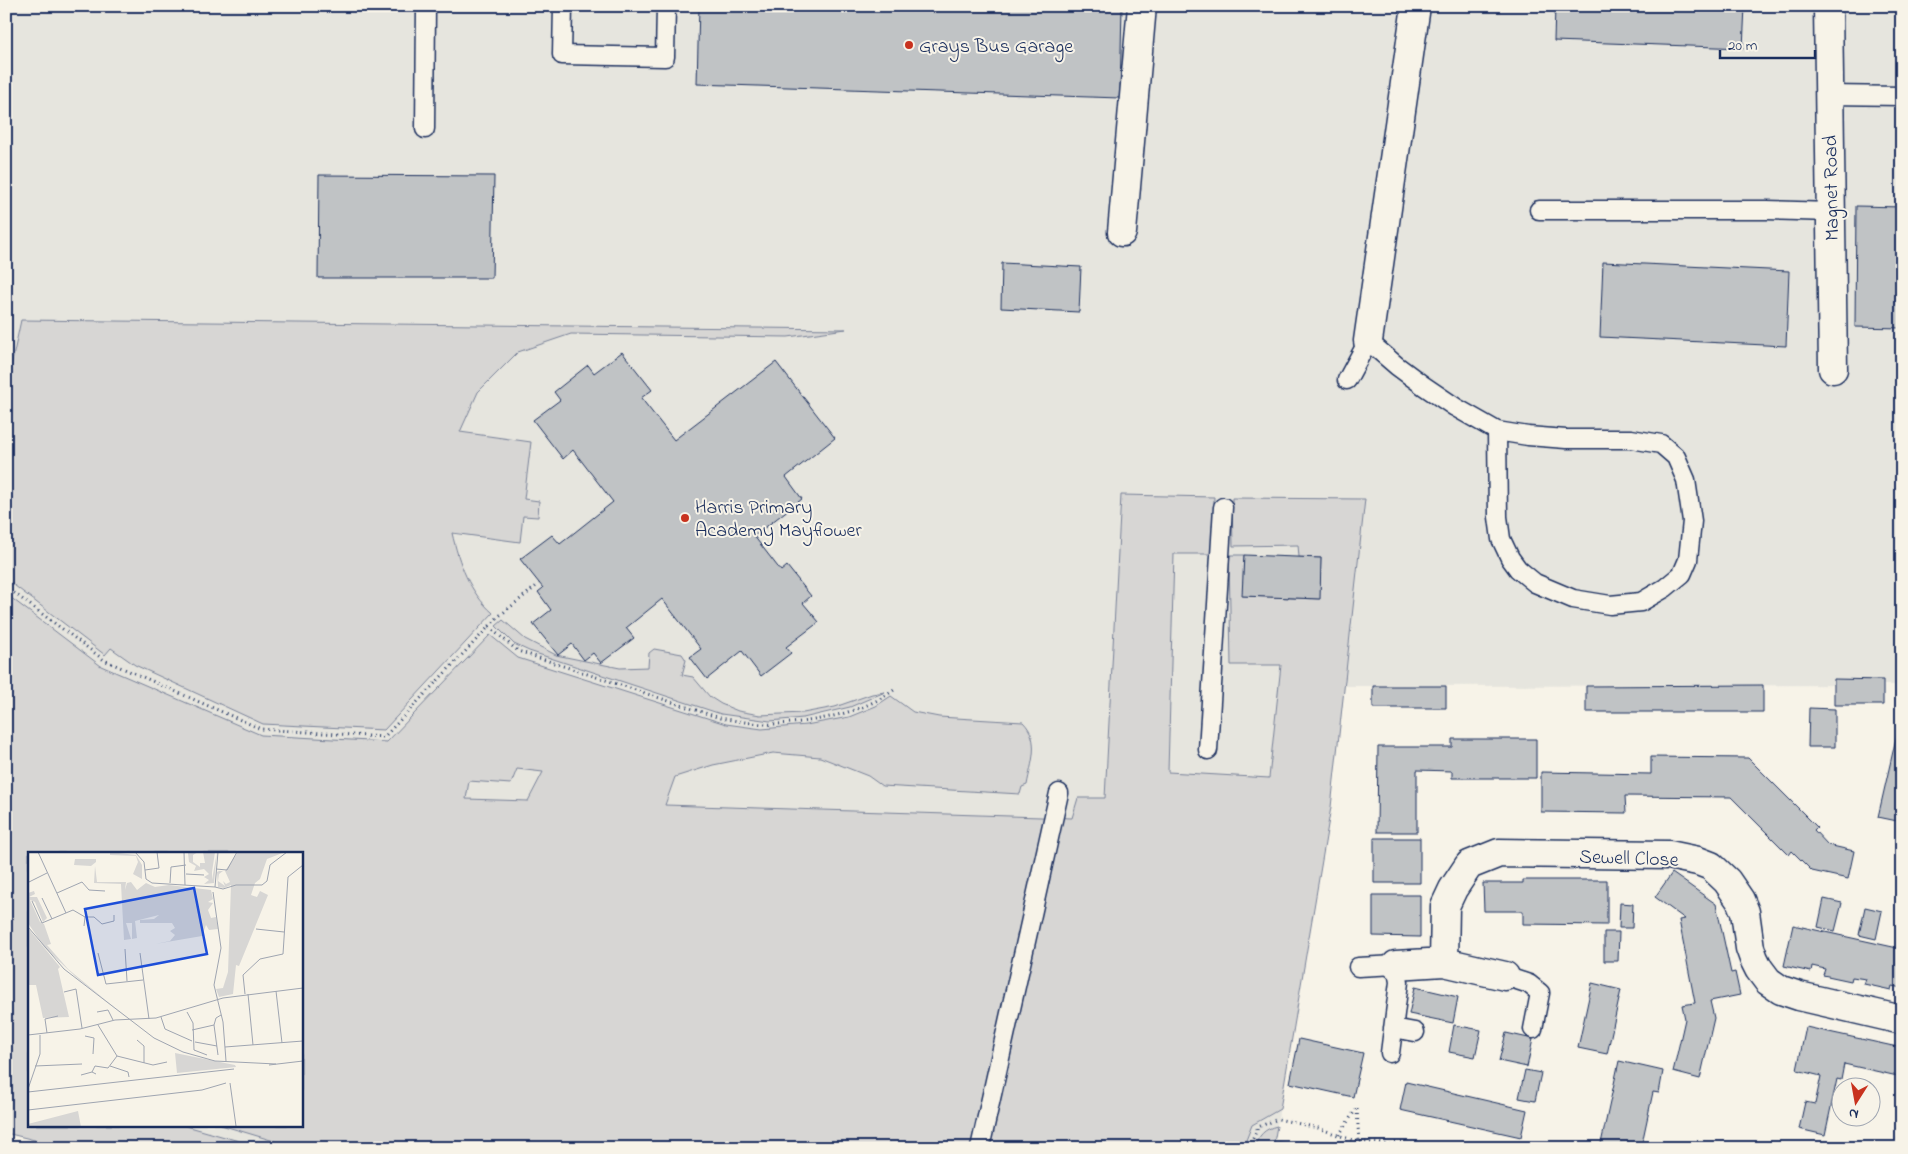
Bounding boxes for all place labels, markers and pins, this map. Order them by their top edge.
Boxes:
place label: Grays Bus Garage [919,33,1073,63]
marker: Grays Bus Garage [903,39,915,51]
place label: Harris Primary Academy Mayflower [695,494,862,546]
marker: Harris Primary Academy Mayflower [679,512,691,524]

